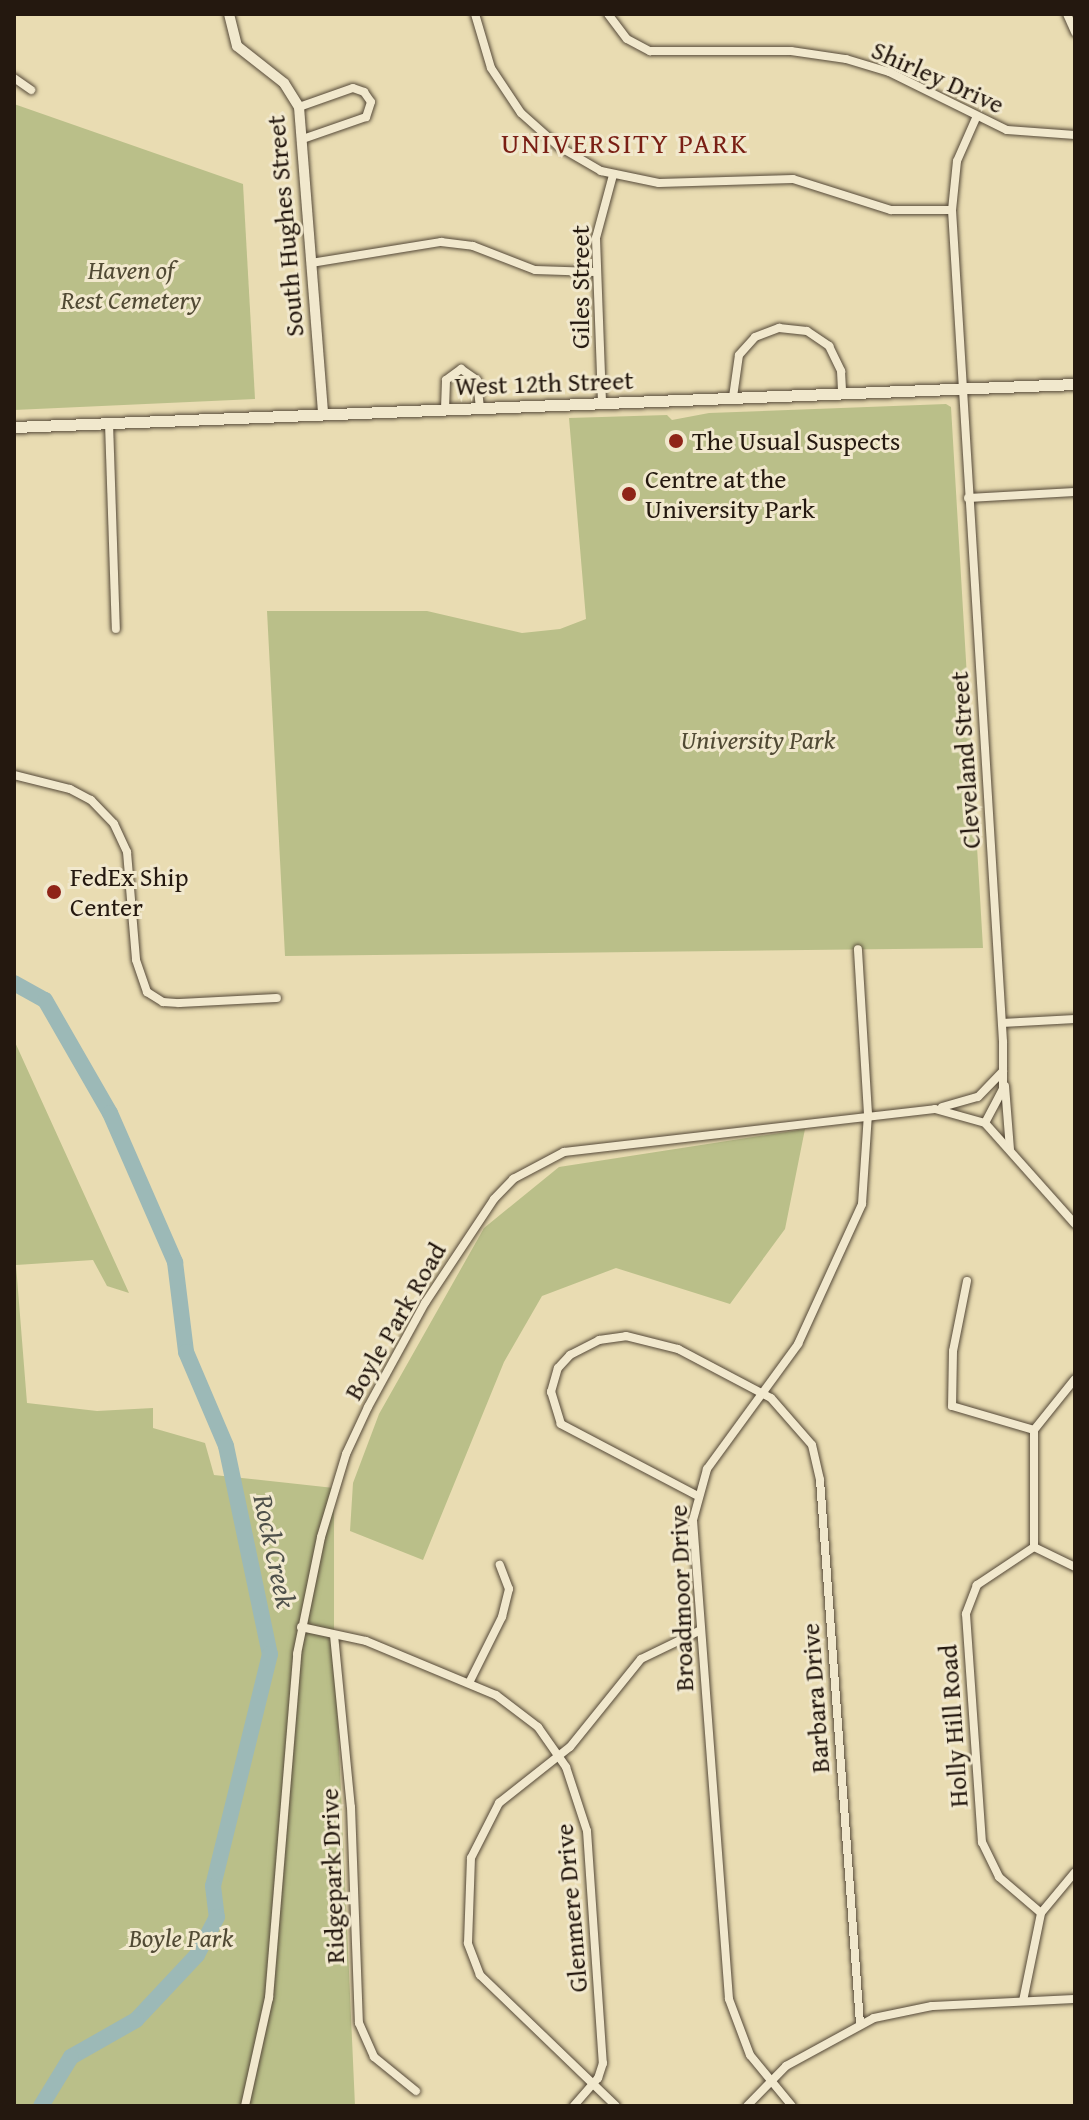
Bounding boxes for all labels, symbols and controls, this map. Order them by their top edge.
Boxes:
street label: Shirley Drive [867,34,1009,120]
street label: South Hughes Street [260,114,310,338]
district label: UNIVERSITY PARK [501,126,749,160]
street label: Giles Street [564,225,596,349]
park label: Haven of Rest Cemetery [61,254,201,316]
street label: West 12th Street [454,364,634,402]
place label: The Usual Suspects [692,425,900,457]
marker: The Usual Suspects [667,432,685,450]
place label: Centre at the University Park [645,463,815,524]
marker: Centre at the University Park [620,485,638,503]
street label: Cleveland Street [943,670,987,850]
park label: University Park [681,724,835,756]
place label: FedEx Ship Center [70,861,188,922]
marker: FedEx Ship Center [45,883,63,901]
street label: Boyle Park Road [337,1237,453,1405]
water label: Rock Creek [247,1491,303,1611]
street label: Broadmoor Drive [662,1504,700,1692]
street label: Barbara Drive [794,1622,836,1774]
street label: Holly Hill Road [932,1644,974,1808]
street label: Ridgepark Drive [313,1788,351,1964]
street label: Glenmere Drive [548,1822,594,1994]
park label: Boyle Park [129,1922,233,1954]

